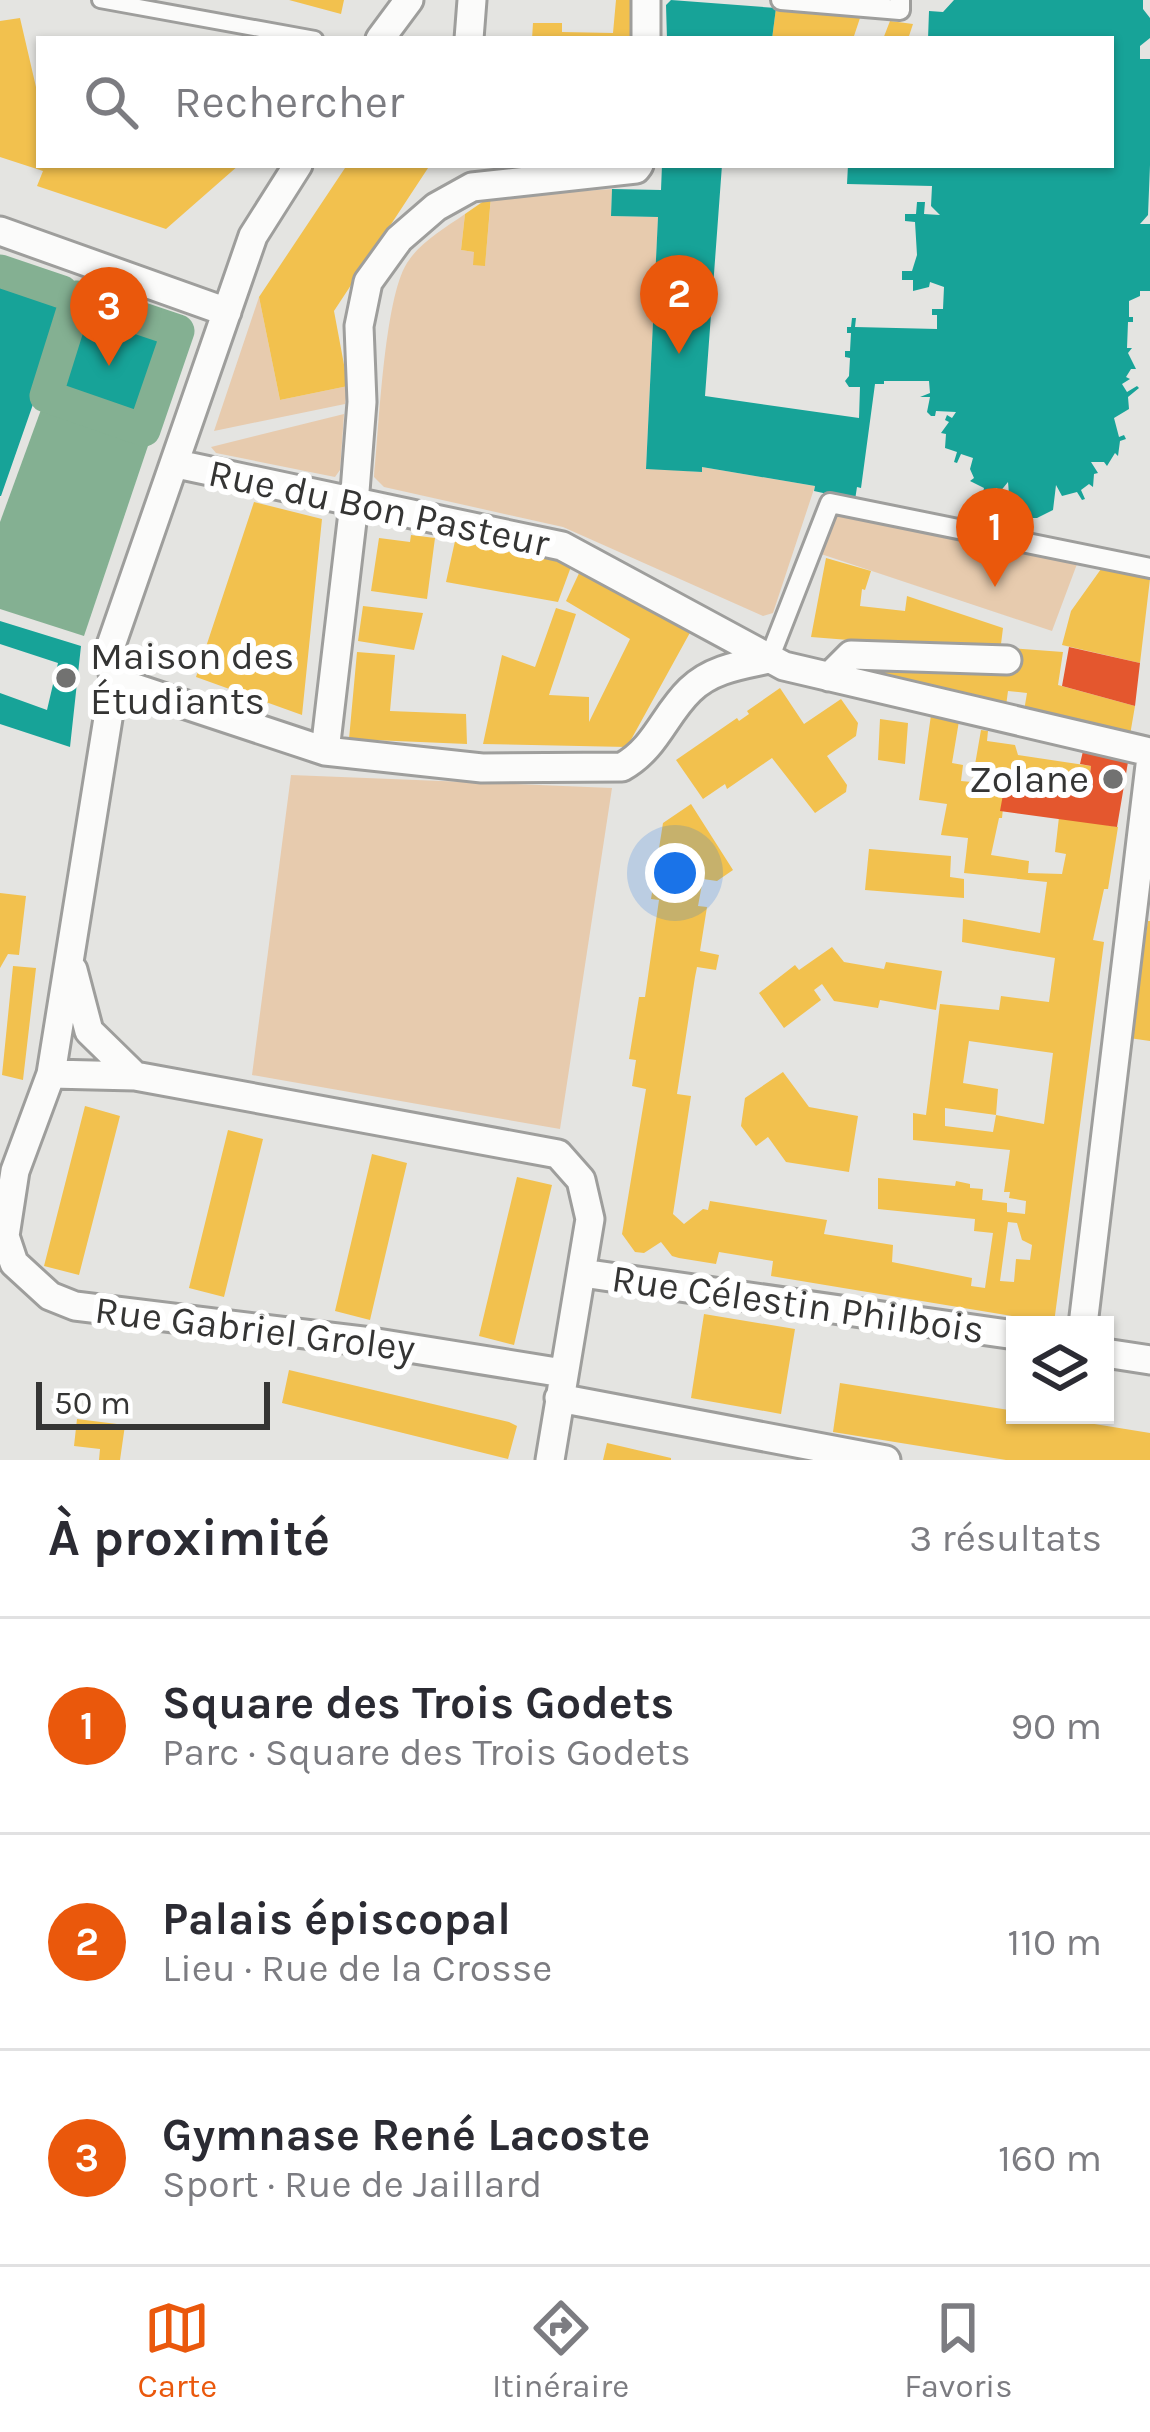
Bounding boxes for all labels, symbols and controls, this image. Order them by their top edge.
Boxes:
search box [36,36,1114,168]
icon: search [78,69,144,135]
text: Rechercher [174,76,404,128]
pin: 2 [640,255,718,354]
pin: 3 [70,267,148,366]
street label: Rue du Bon Pasteur [204,449,554,567]
pin: 1 [956,488,1034,587]
place label: Maison des Étudiants [90,633,294,724]
marker: Maison des Étudiants [53,665,79,691]
place label: Zolane [969,756,1089,802]
marker: Zolane [1100,766,1126,792]
your location [645,843,705,903]
street label: Rue Célestin Philbois [609,1255,987,1353]
street label: Rue Gabriel Groley [92,1287,418,1371]
map controls [1006,1316,1114,1424]
button: layers [1006,1316,1114,1424]
scale bar [36,1376,270,1429]
text: 50 m [54,1384,131,1422]
text: À proximité [48,1508,330,1568]
text: 3 résultats [909,1515,1102,1561]
text: Square des Trois Godets [162,1677,674,1729]
text: 1 [80,1703,94,1749]
text: 90 m [1010,1703,1102,1749]
text: Parc · Square des Trois Godets [162,1729,691,1775]
text: Palais épiscopal [162,1893,511,1945]
text: 2 [75,1919,99,1965]
text: 110 m [1007,1919,1102,1965]
text: Lieu · Rue de la Crosse [162,1945,552,1991]
text: Gymnase René Lacoste [162,2109,650,2161]
text: 3 [75,2135,99,2181]
text: 160 m [998,2135,1102,2181]
text: Sport · Rue de Jaillard [162,2161,542,2207]
tab: Carte [137,2295,217,2405]
tab: Itinéraire [492,2295,629,2405]
tab: Favoris [904,2295,1013,2405]

